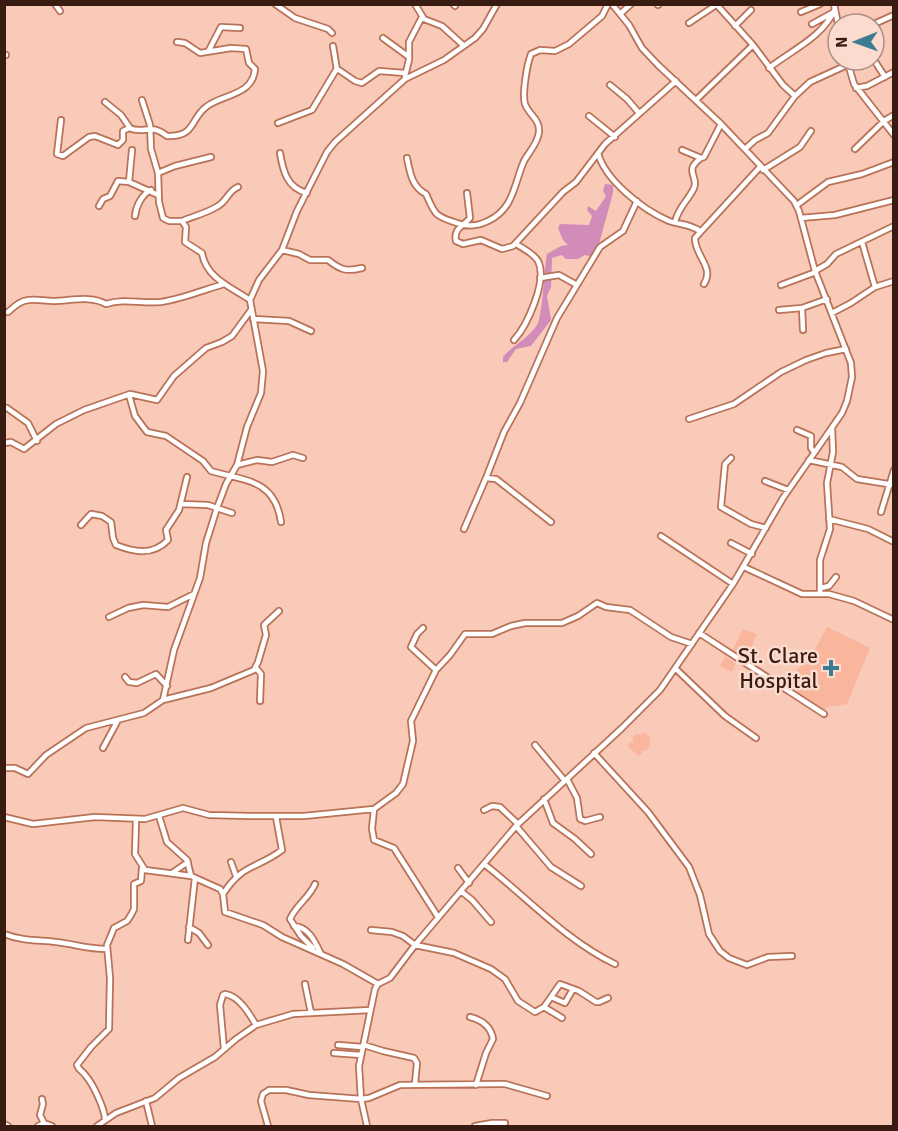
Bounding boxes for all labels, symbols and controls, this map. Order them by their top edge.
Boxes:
north arrow [826,12,886,72]
text: N [832,37,852,48]
place label: St. Clare Hospital [738,642,818,694]
marker: St. Clare Hospital [822,659,840,677]

